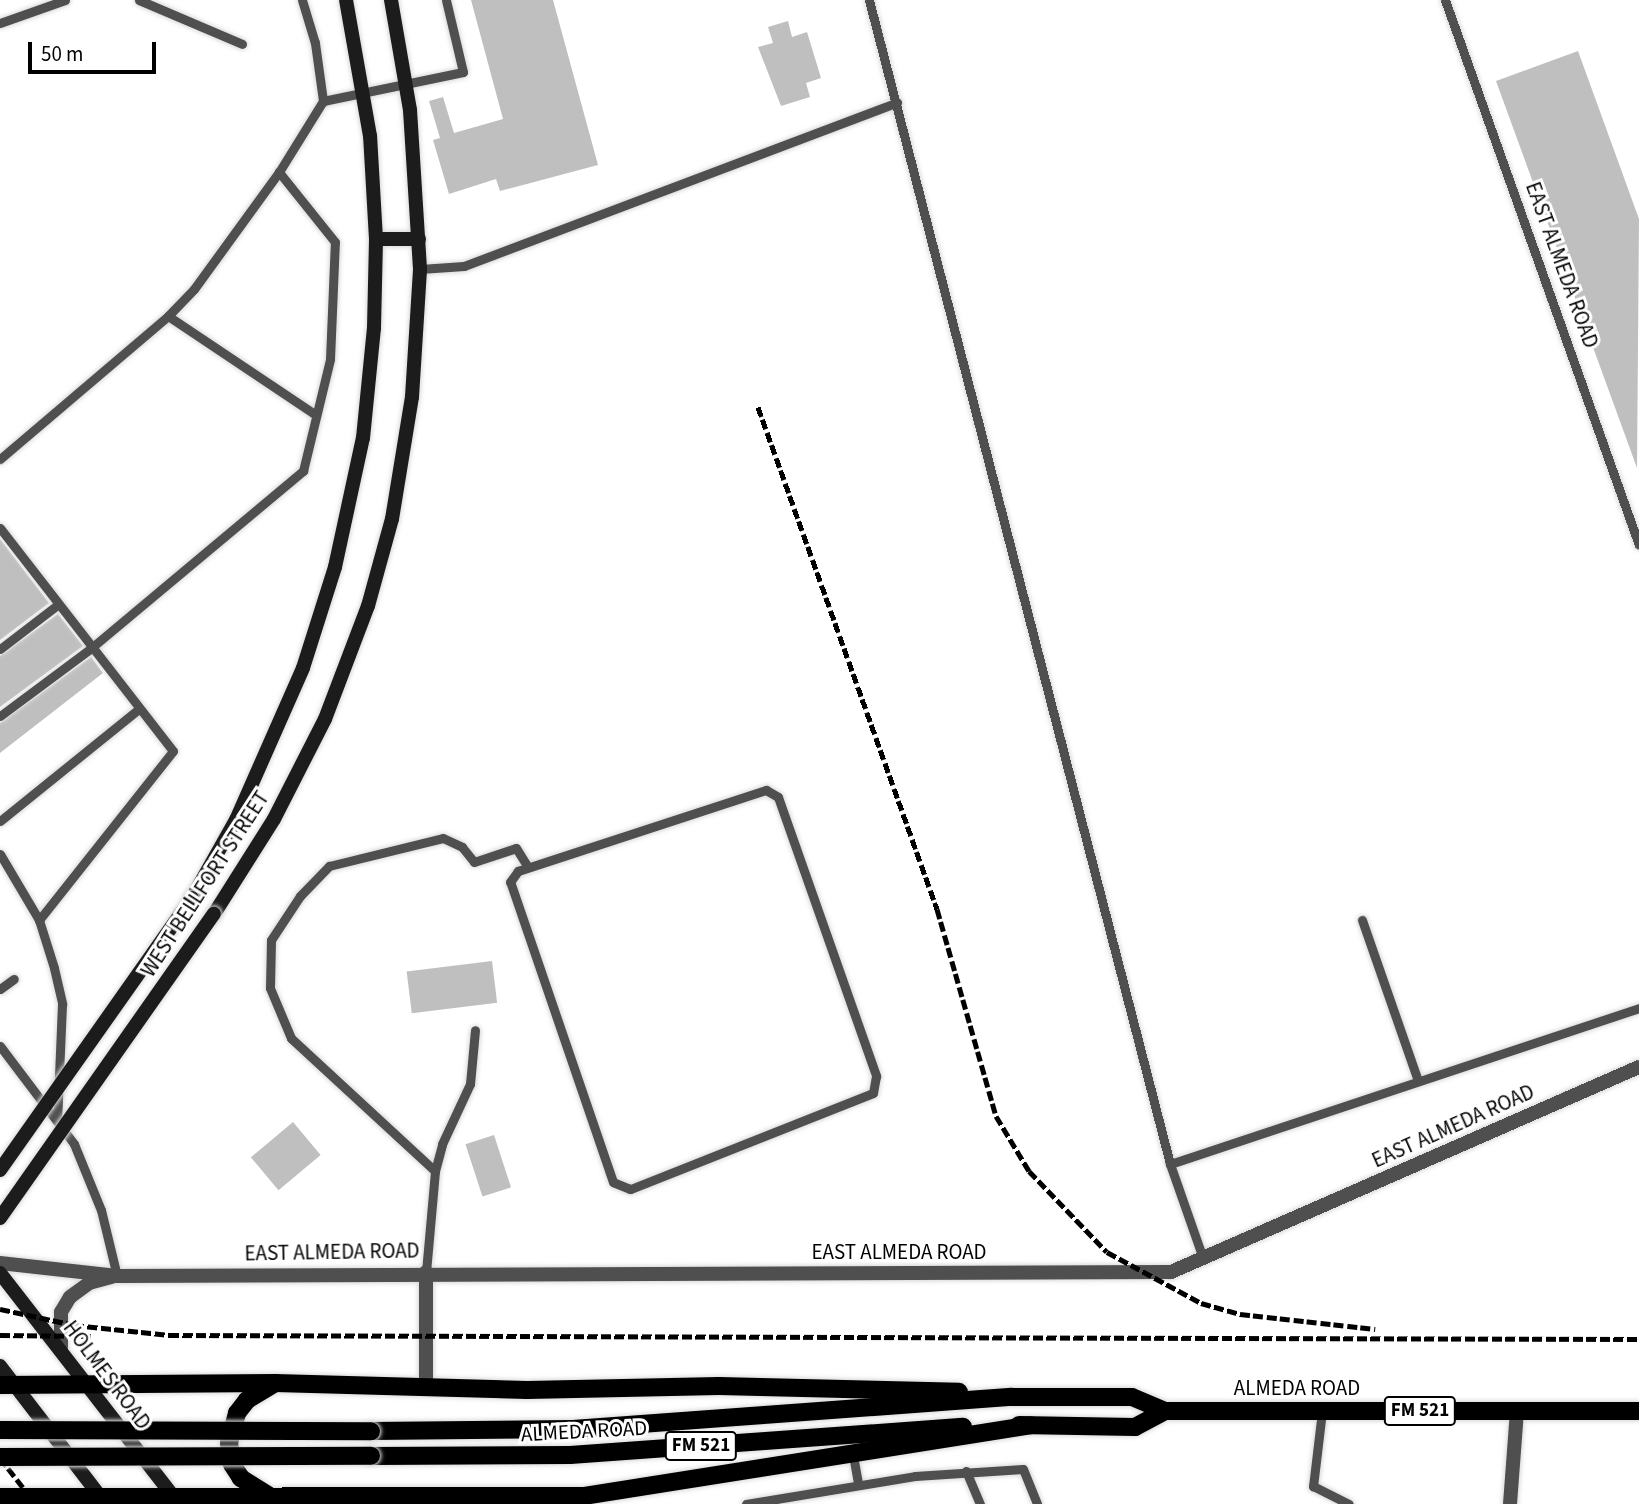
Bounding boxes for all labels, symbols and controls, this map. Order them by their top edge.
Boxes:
scale bar [32,28,159,72]
text: 50 m [41,39,83,69]
street label: EAST ALMEDA ROAD [1520,178,1604,352]
street label: WEST BELLFORT STREET [136,786,274,982]
street label: EAST ALMEDA ROAD [1368,1079,1538,1173]
street label: EAST ALMEDA ROAD [244,1238,420,1266]
street label: EAST ALMEDA ROAD [812,1239,986,1265]
street label: HOLMES ROAD [58,1316,156,1434]
street label: ALMEDA ROAD [1234,1375,1360,1401]
road number: FM 521 [1383,1396,1457,1427]
street label: ALMEDA ROAD [520,1415,648,1447]
road number: FM 521 [664,1430,738,1462]

